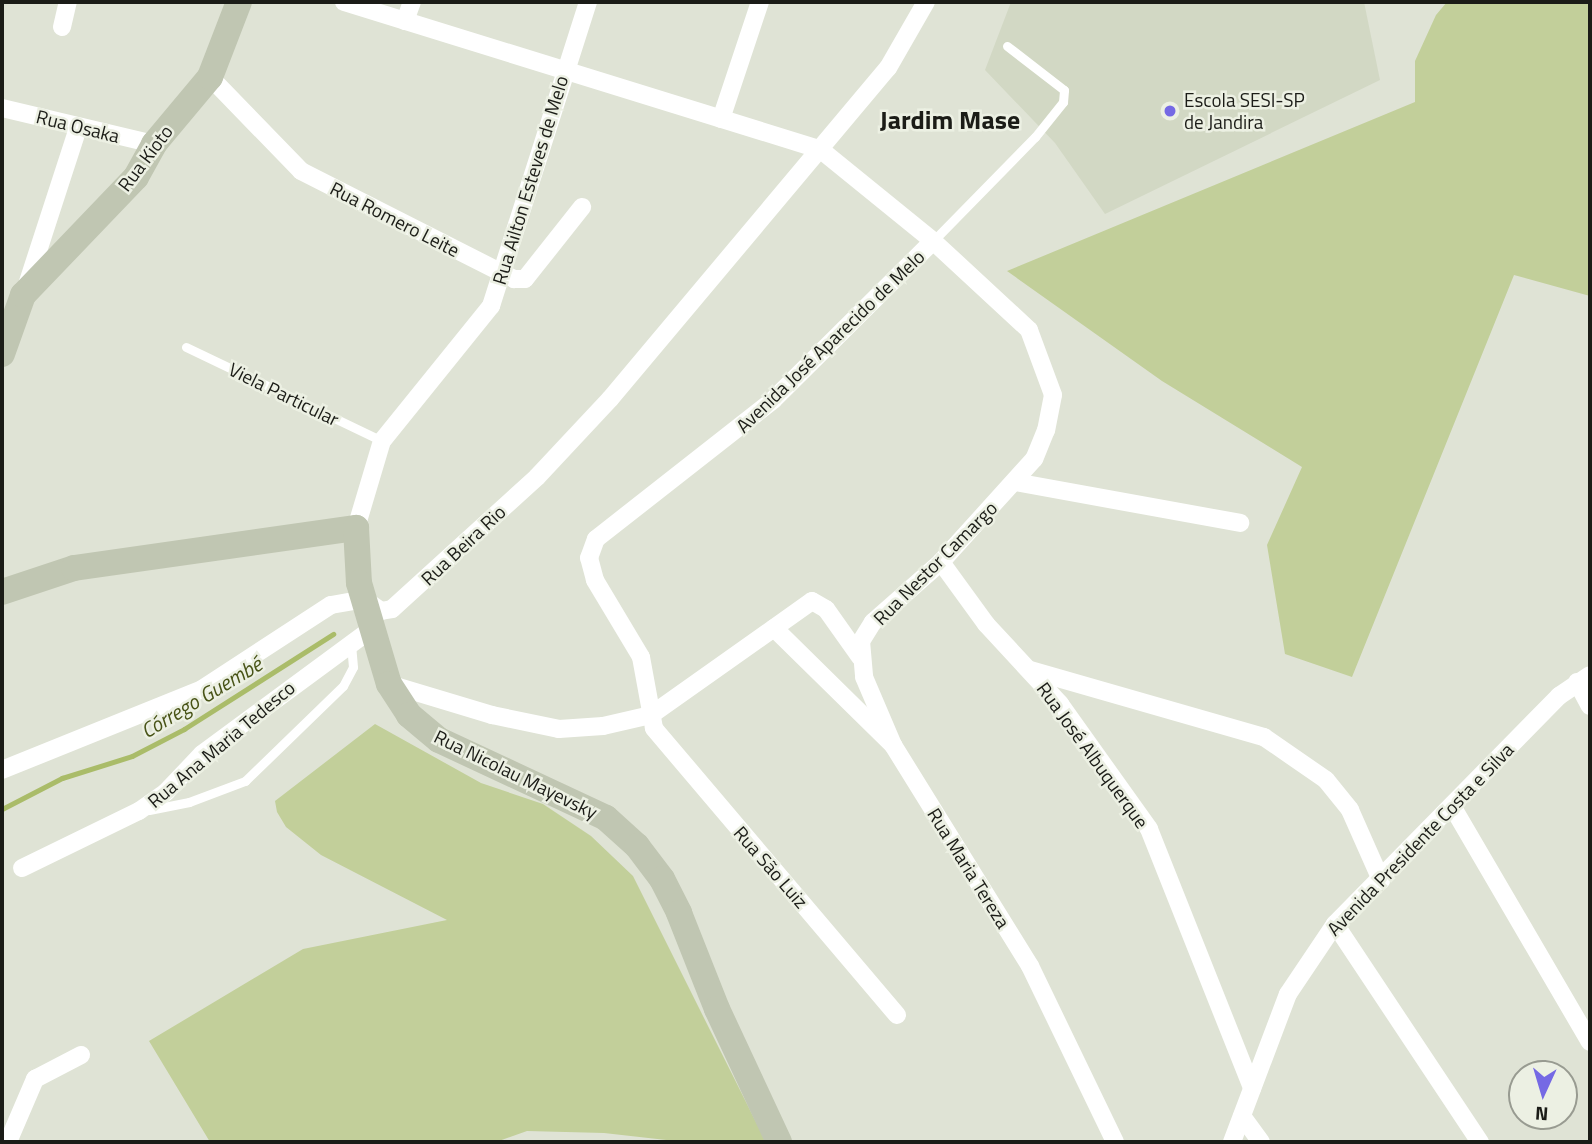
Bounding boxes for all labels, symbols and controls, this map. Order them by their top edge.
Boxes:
street label: Rua Ailton Esteves de Melo [487,73,573,287]
place label: Escola SESI-SP de Jandira [1184,89,1305,133]
marker: Escola SESI-SP de Jandira [1162,103,1178,119]
district label: Jardim Mase [880,104,1020,136]
street label: Rua Osaka [34,105,122,147]
street label: Rua Kioto [113,120,177,196]
street label: Rua Romero Leite [327,177,463,261]
street label: Avenida José Aparecido de Melo [731,245,929,437]
street label: Viela Particular [225,357,343,431]
street label: Rua Nestor Camargo [868,496,1002,630]
street label: Rua Beira Rio [416,500,510,590]
water label: Córrego Guembé [136,651,266,743]
street label: Rua Ana Maria Tedesco [143,676,299,812]
street label: Rua José Albuquerque [1032,678,1154,832]
street label: Rua Nicolau Mayevsky [431,725,601,823]
street label: Avenida Presidente Costa e Silva [1322,738,1518,940]
street label: Rua Maria Tereza [923,804,1015,932]
street label: Rua São Luiz [729,821,813,913]
north arrow [1508,1060,1578,1130]
text: N [1534,1100,1549,1129]

